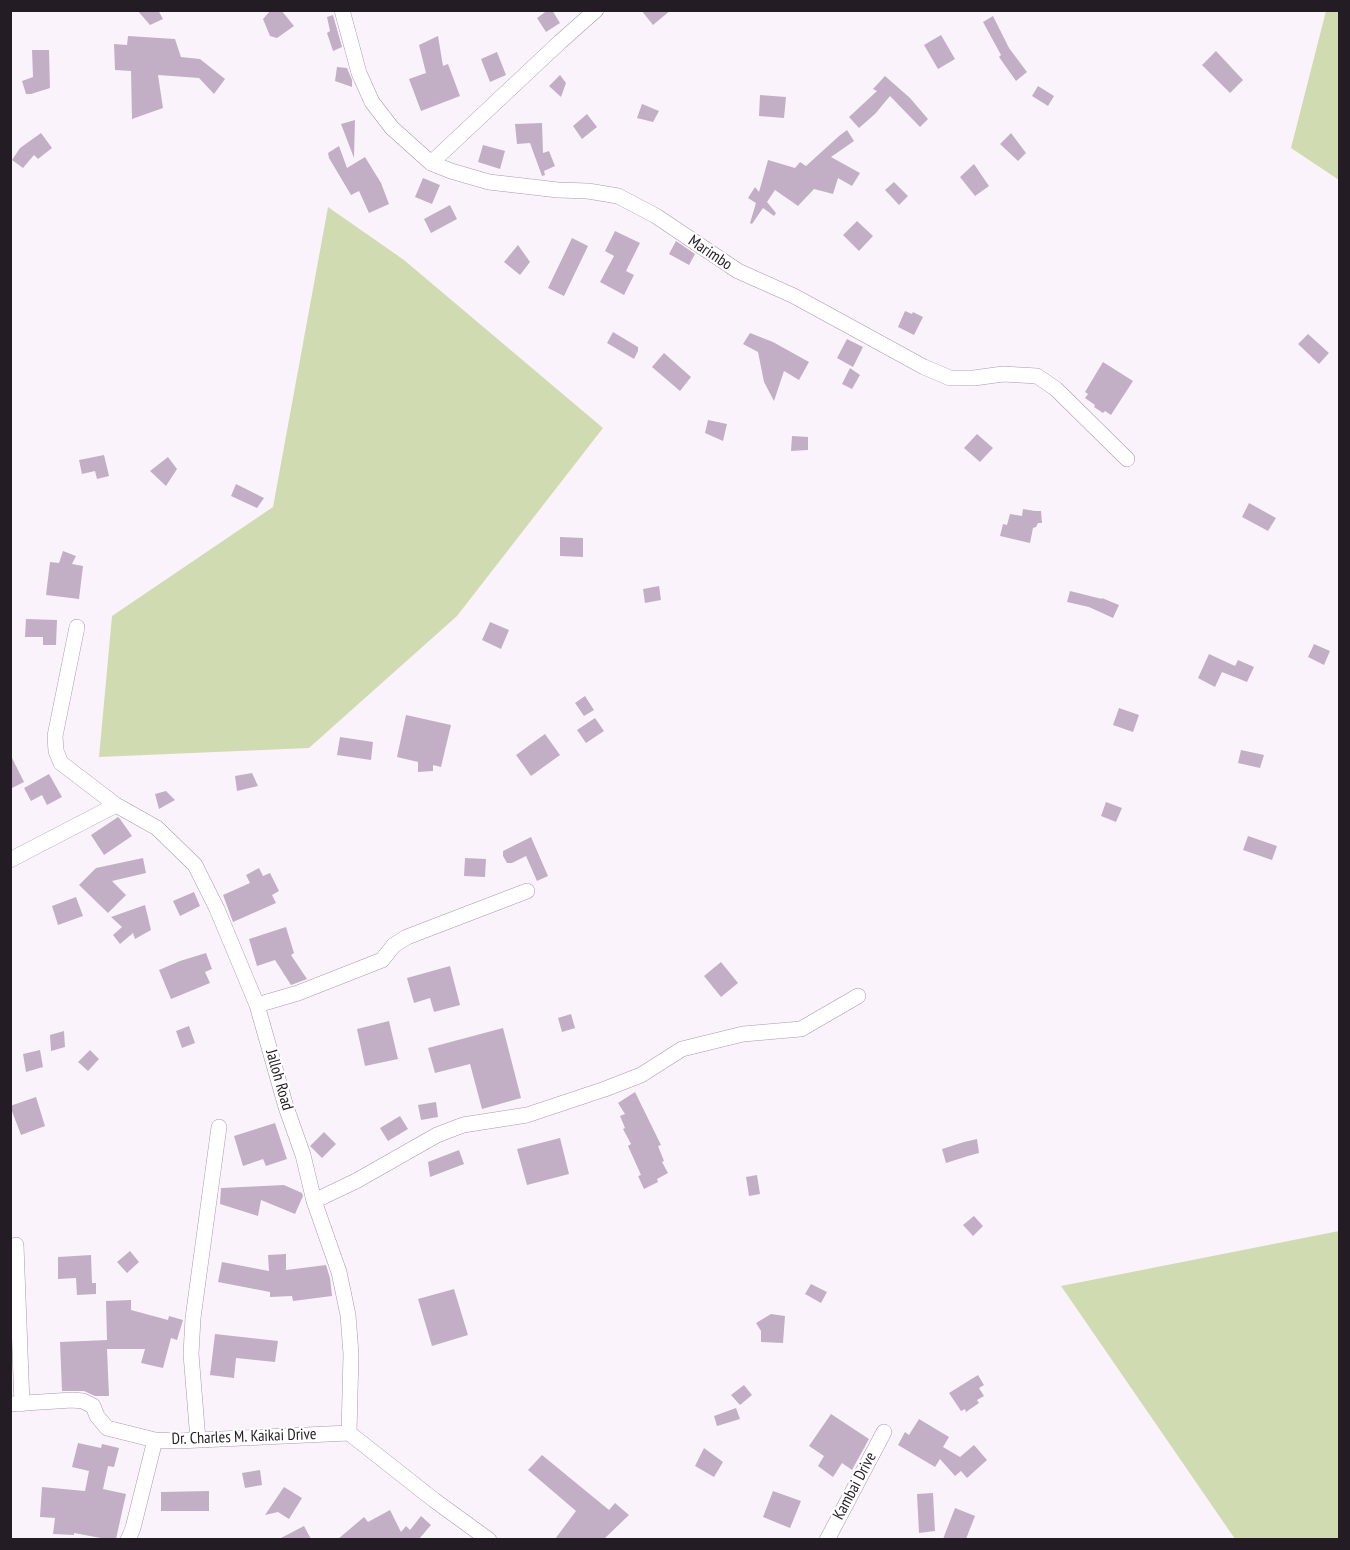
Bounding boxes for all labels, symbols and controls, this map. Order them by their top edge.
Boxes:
street label: Marimbo [684,231,736,275]
street label: Jalloh Road [261,1047,297,1113]
street label: Dr. Charles M. Kaikai Drive [171,1425,317,1449]
street label: Kambai Drive [829,1449,881,1523]

